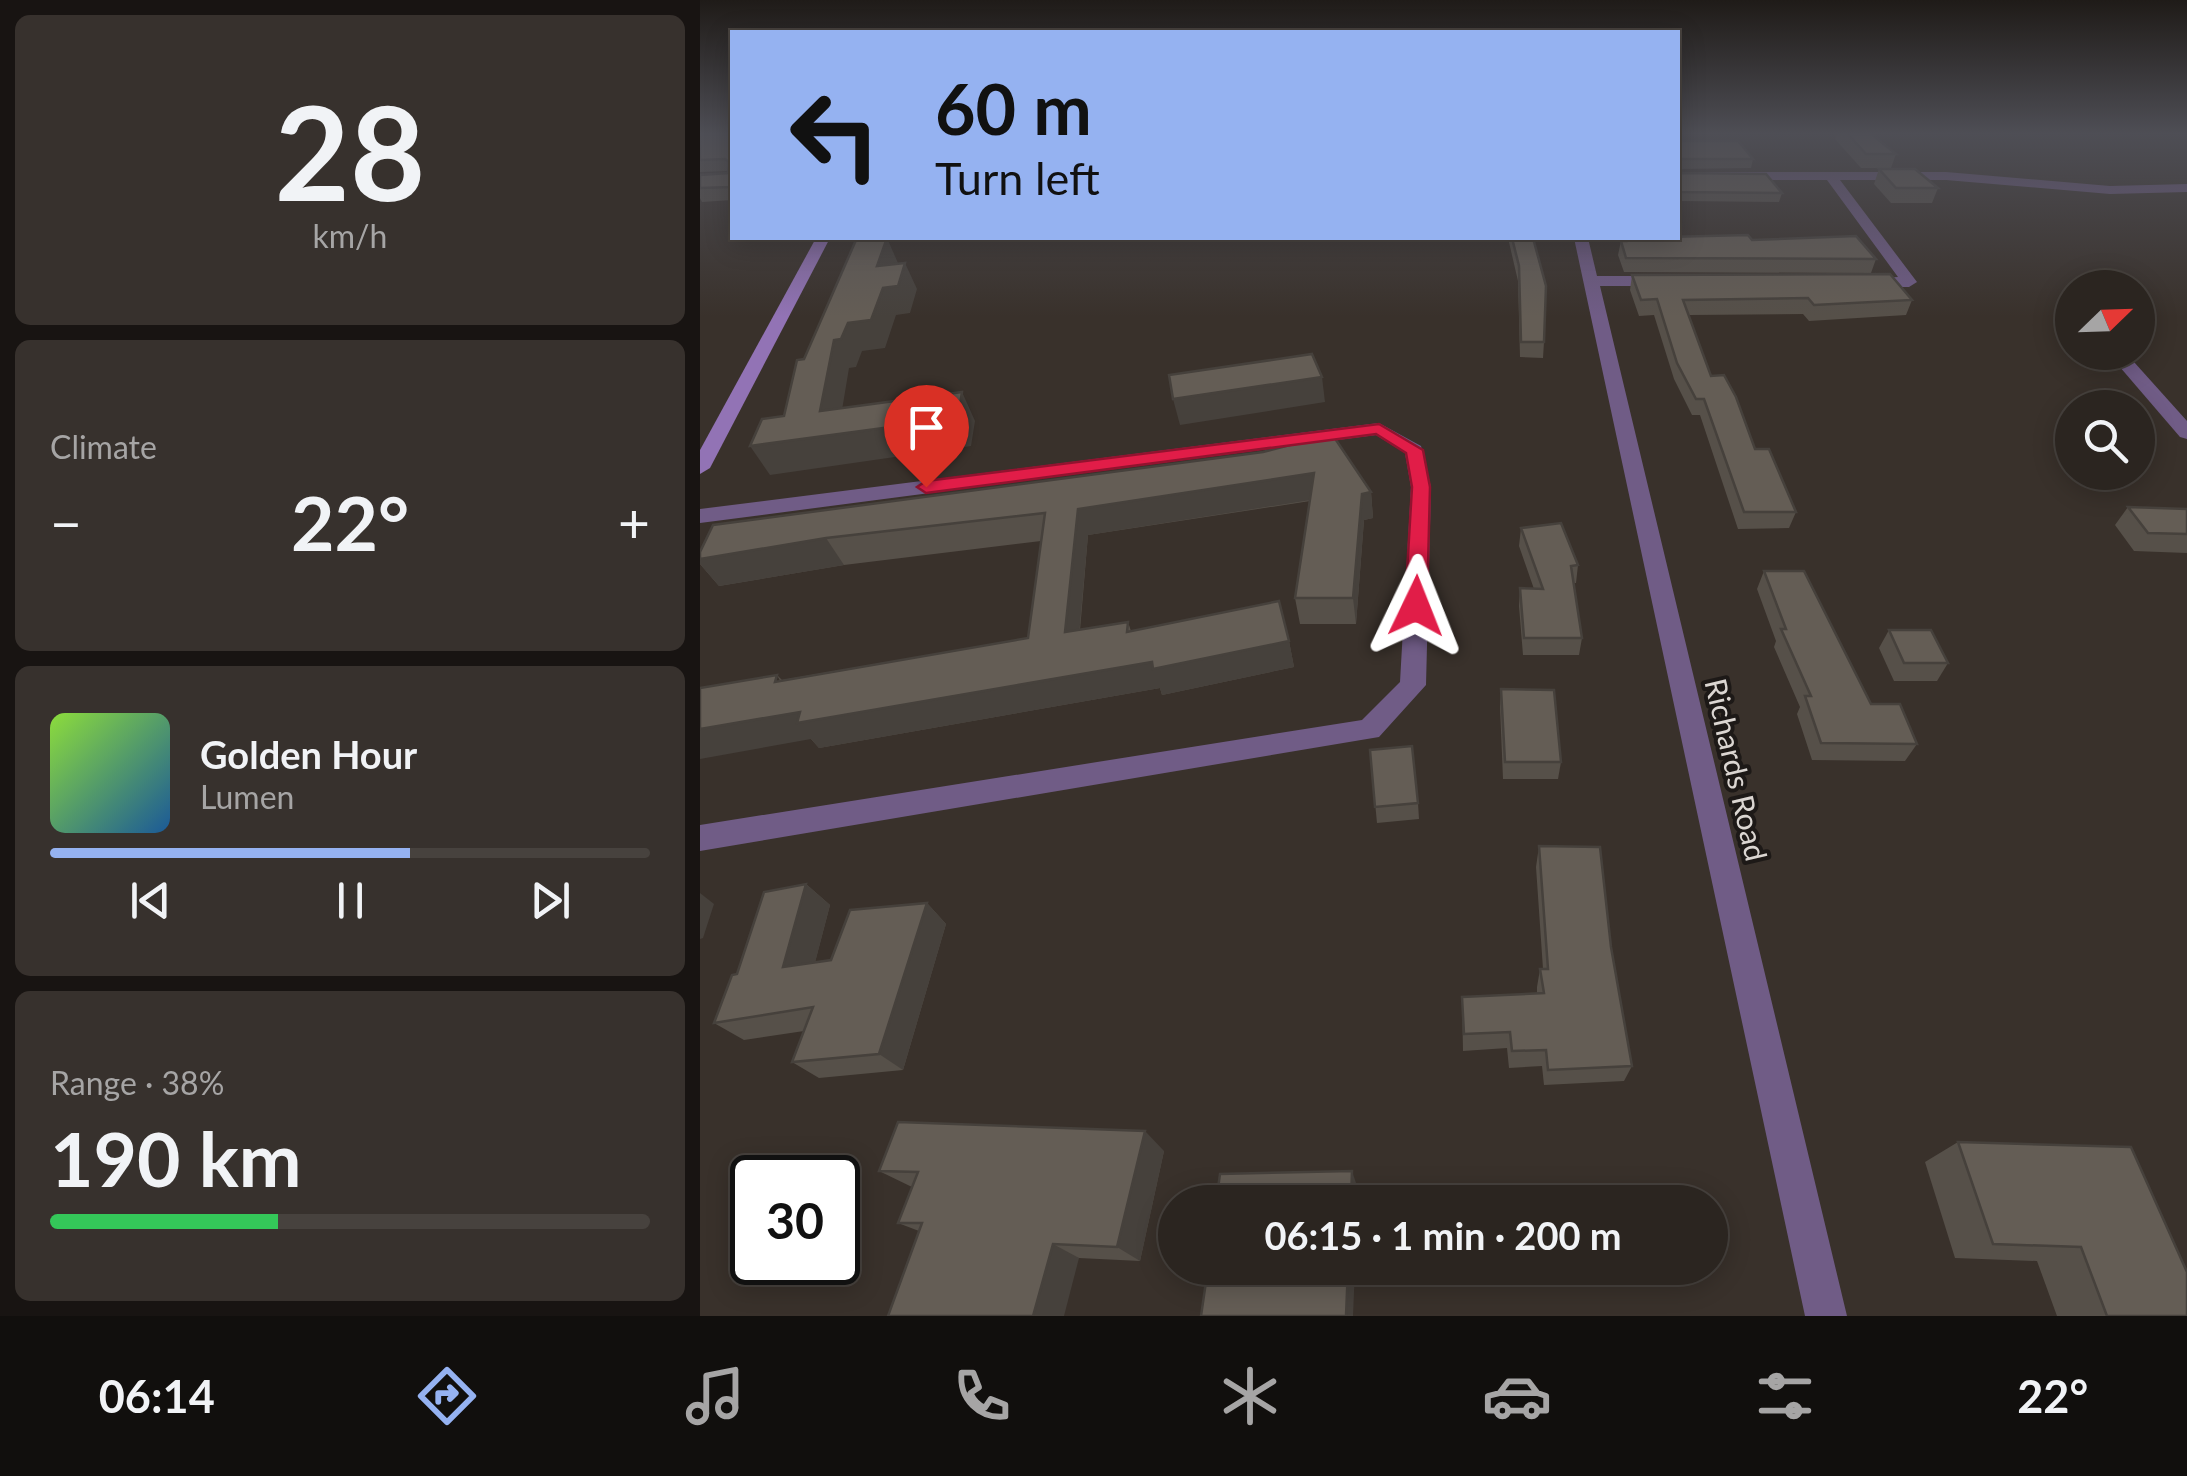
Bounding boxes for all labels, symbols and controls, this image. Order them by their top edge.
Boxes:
text: 60 m [935,66,1092,150]
icon: left [770,70,900,200]
text: 28 [275,73,425,229]
text: Turn left [935,151,1100,205]
text: km/h [313,216,387,255]
north arrow [2055,270,2155,370]
map controls [2055,270,2155,490]
pin [884,385,969,488]
button: search [2055,390,2155,490]
icon: arrive [899,400,954,455]
text: Climate [50,427,157,466]
text: 22° [291,477,409,567]
text: − [50,489,82,555]
text: + [618,489,650,555]
position arrow [1364,554,1468,658]
street label: Richards Road [1698,675,1775,864]
text: Golden Hour [200,731,417,777]
text: Lumen [200,777,294,816]
icon: previous [123,873,178,928]
icon: pause [323,873,378,928]
icon: next [523,873,578,928]
text: Range · 38% [50,1063,224,1102]
text: 190 km [50,1113,302,1203]
speed limit sign: 30 [730,1155,860,1285]
text: 06:15 · 1 min · 200 m [1264,1212,1622,1258]
icon: directions [412,1361,482,1431]
icon: music [680,1361,750,1431]
icon: phone [947,1361,1017,1431]
icon: climate [1215,1361,1285,1431]
icon: car [1482,1361,1552,1431]
icon: filters [1750,1361,1820,1431]
text: 06:14 [99,1369,215,1423]
text: 22° [2017,1369,2088,1423]

